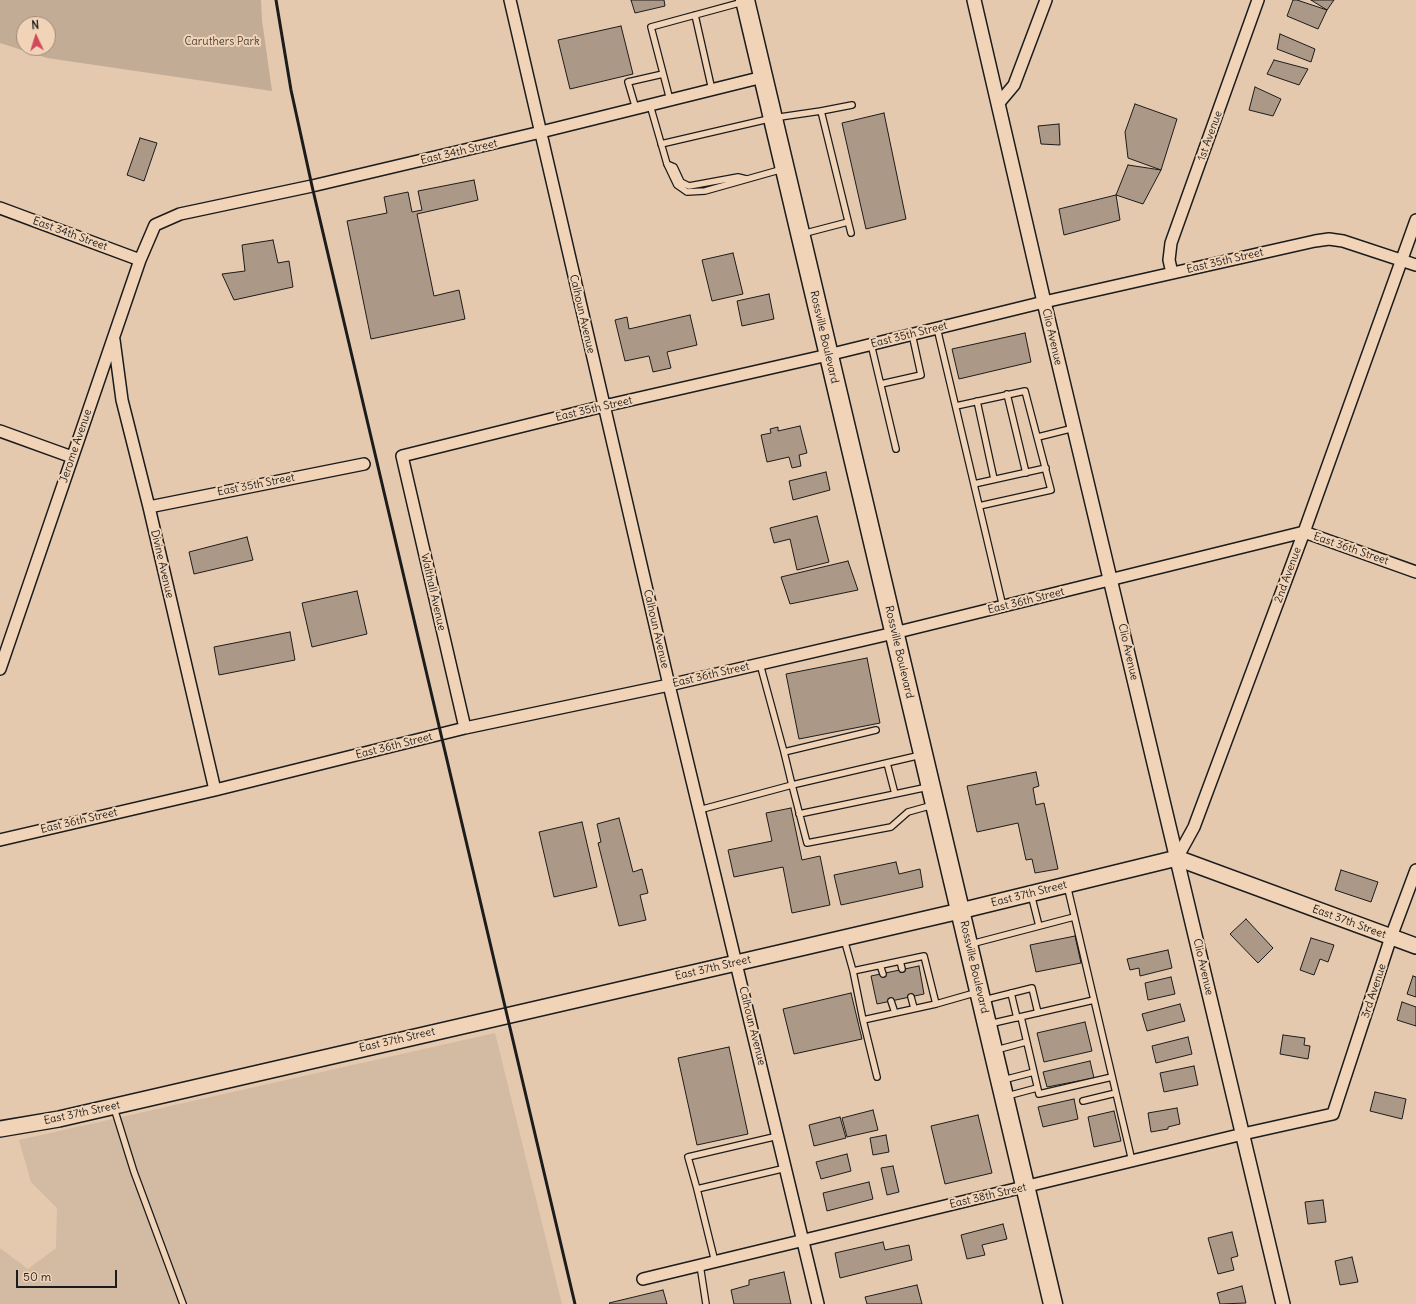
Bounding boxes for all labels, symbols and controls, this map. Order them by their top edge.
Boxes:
north arrow [16,16,56,56]
text: N [31,18,40,32]
park label: Caruthers Park [184,35,260,49]
street label: 1st Avenue [1195,109,1225,163]
street label: East 34th Street [419,137,499,167]
street label: East 34th Street [31,214,109,254]
street label: East 35th Street [1185,246,1265,276]
street label: Calhoun Avenue [566,273,598,355]
street label: Rossville Boulevard [807,289,841,385]
street label: Clio Avenue [1039,307,1065,367]
street label: East 35th Street [869,319,949,351]
street label: East 35th Street [554,394,634,424]
street label: Jerome Avenue [57,407,95,485]
street label: East 35th Street [216,471,296,499]
street label: Divine Avenue [148,528,176,600]
street label: East 36th Street [1312,530,1390,568]
street label: 2nd Avenue [1272,545,1304,605]
street label: Walthall Avenue [418,552,448,632]
street label: East 36th Street [986,585,1066,617]
street label: Calhoun Avenue [640,588,672,670]
street label: Rossville Boulevard [882,604,916,700]
street label: Clio Avenue [1115,622,1141,682]
street label: East 36th Street [671,660,751,690]
street label: East 36th Street [354,730,434,762]
street label: East 36th Street [39,806,119,836]
street label: East 37th Street [990,878,1068,910]
street label: East 37th Street [1310,903,1388,941]
street label: Rossville Boulevard [957,919,991,1015]
street label: Clio Avenue [1190,937,1216,997]
street label: East 37th Street [674,953,752,983]
street label: 3rd Avenue [1359,962,1389,1020]
street label: Calhoun Avenue [736,985,768,1067]
street label: East 37th Street [358,1025,436,1055]
street label: East 37th Street [43,1098,121,1128]
street label: East 38th Street [948,1181,1028,1211]
scale bar [18,1262,119,1288]
text: 50 m [23,1269,51,1284]

